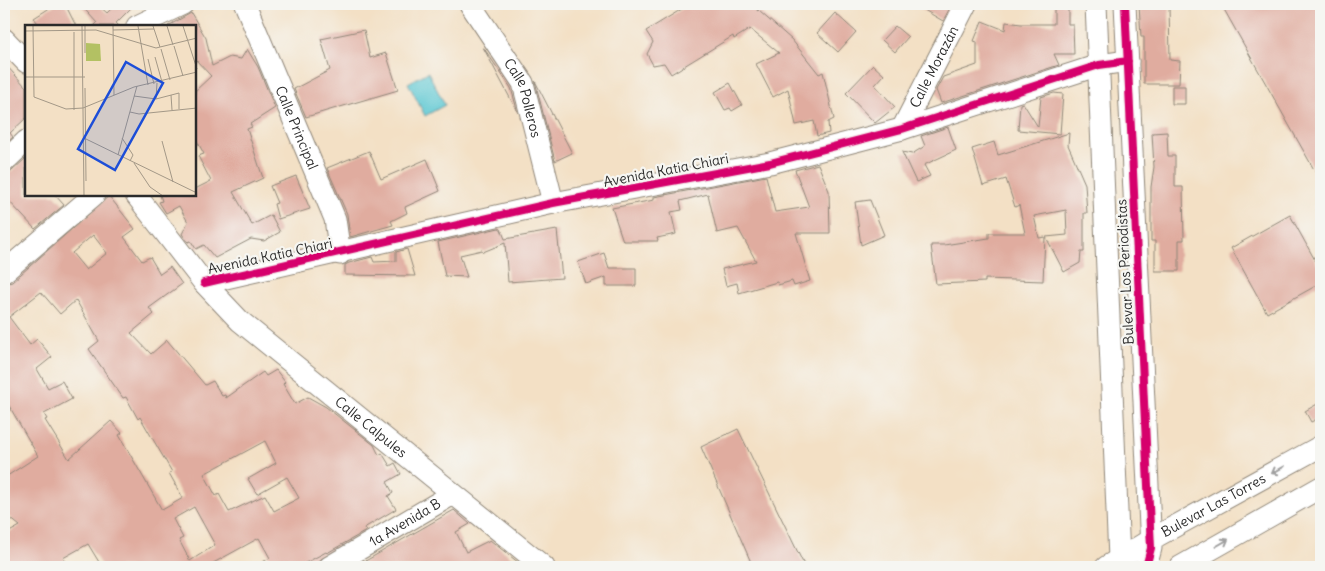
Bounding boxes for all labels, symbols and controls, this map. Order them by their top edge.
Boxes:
street label: Calle Morazán [905,23,962,111]
inset map [25,25,196,196]
street label: Calle Polleros [500,55,545,139]
street label: Calle Principal [271,83,322,172]
street label: Avenida Katia Chiari [602,149,730,191]
street label: Bulevar Los Periodistas [1112,199,1138,345]
street label: Avenida Katia Chiari [206,234,334,278]
street label: Calle Calpules [331,392,411,462]
one-way arrow [1271,465,1286,475]
street label: Bulevar Las Torres [1158,469,1269,541]
street label: 1a Avenida B [366,494,444,550]
one-way arrow [1215,538,1230,548]

